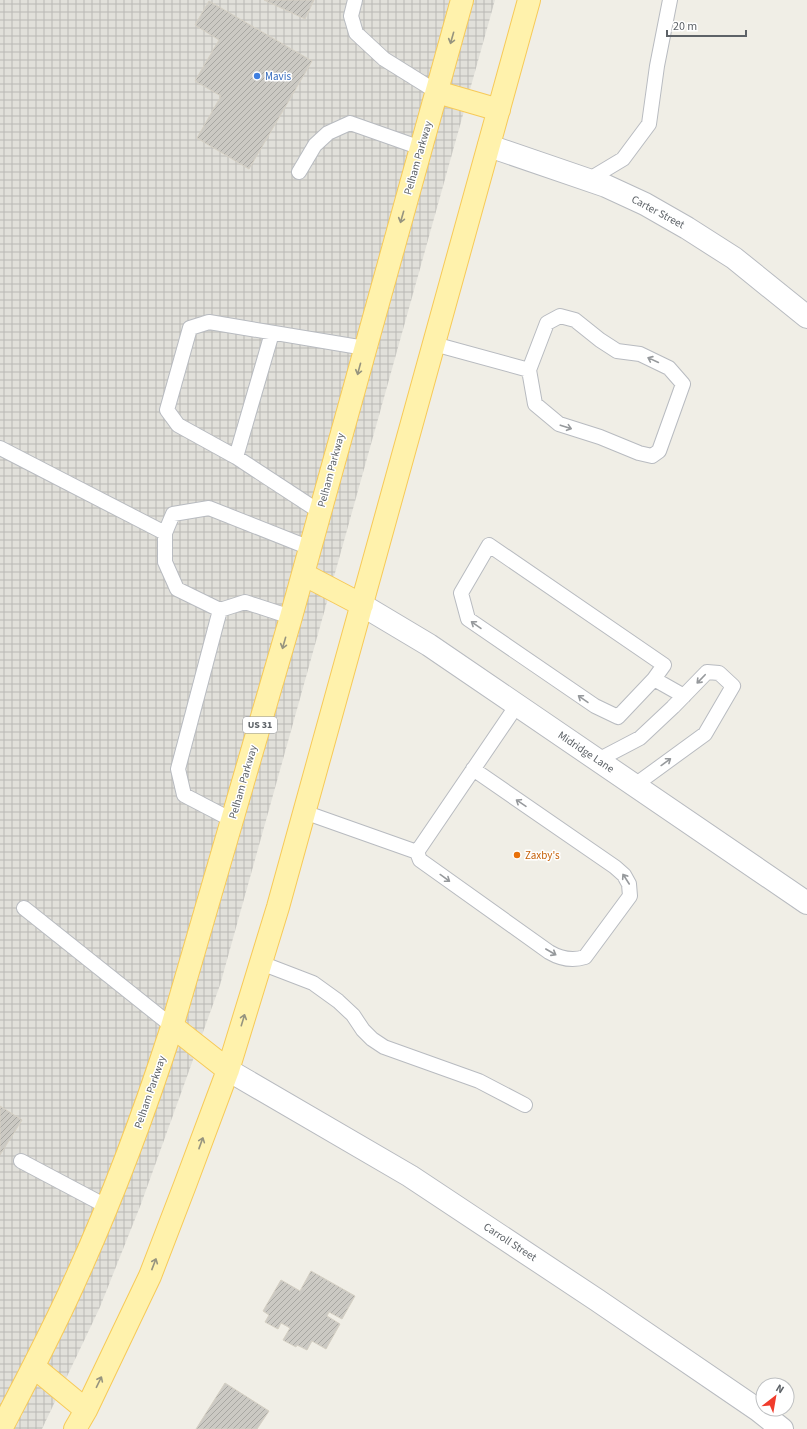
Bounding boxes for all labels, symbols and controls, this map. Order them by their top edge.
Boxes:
scale bar [667,12,746,38]
text: 20 m [673,18,697,35]
one-way arrow [448,31,455,44]
place label: Mavis [265,69,291,84]
marker: Mavis [252,71,262,81]
street label: Pelham Parkway [400,119,436,197]
street label: Carter Street [629,192,687,232]
one-way arrow [398,210,405,223]
one-way arrow [647,356,659,363]
one-way arrow [355,362,363,375]
one-way arrow [560,423,572,431]
street label: Pelham Parkway [314,431,348,509]
one-way arrow [471,621,482,629]
one-way arrow [280,636,287,649]
one-way arrow [697,673,706,683]
one-way arrow [578,695,589,703]
road number: US 31 [243,717,277,733]
street label: Midridge Lane [555,728,618,777]
street label: Pelham Parkway [225,743,261,821]
one-way arrow [661,758,672,766]
one-way arrow [516,799,527,807]
place label: Zaxby's [525,848,560,863]
marker: Zaxby's [512,850,522,860]
one-way arrow [621,873,629,885]
one-way arrow [439,874,450,882]
one-way arrow [545,949,557,957]
one-way arrow [240,1013,247,1026]
street label: Pelham Parkway [131,1054,169,1130]
one-way arrow [198,1136,205,1149]
street label: Carroll Street [480,1219,540,1265]
one-way arrow [151,1259,159,1271]
one-way arrow [96,1376,103,1388]
north arrow [755,1377,795,1417]
text: N [773,1381,787,1397]

